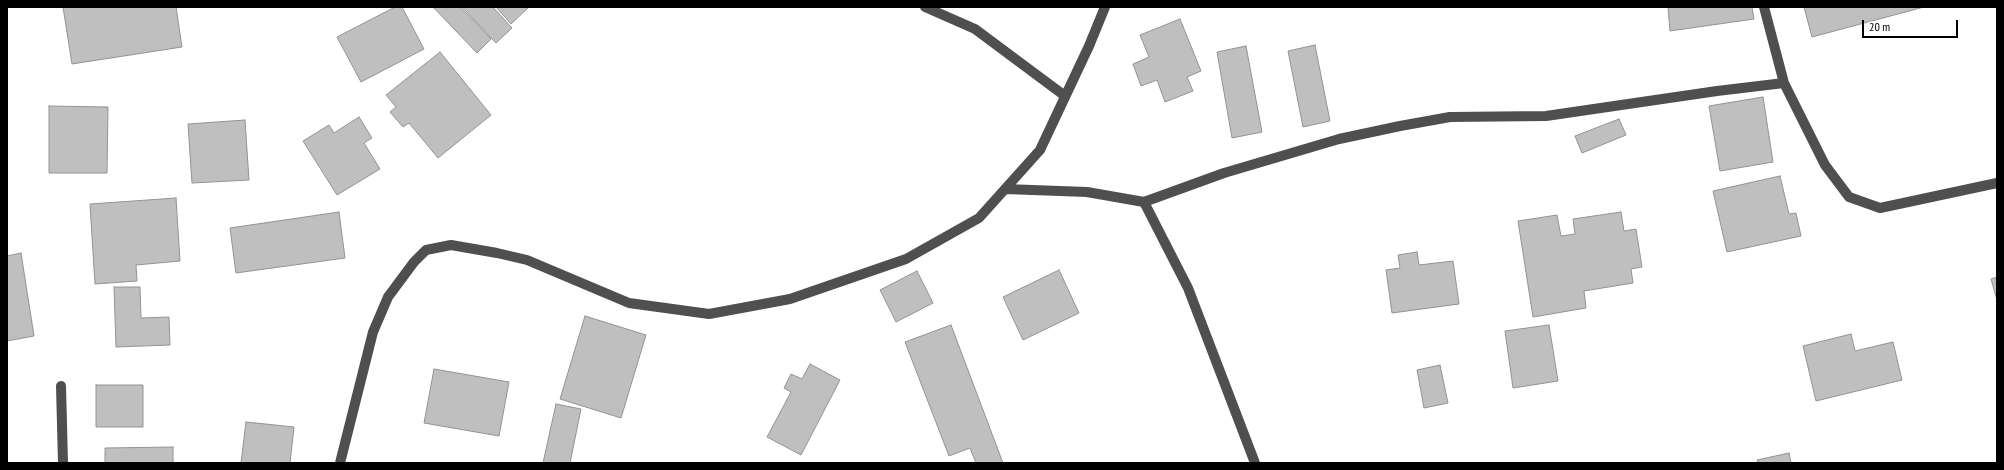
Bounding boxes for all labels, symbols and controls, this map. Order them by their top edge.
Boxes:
scale bar [1864,12,1960,38]
text: 20 m [1869,19,1890,34]

